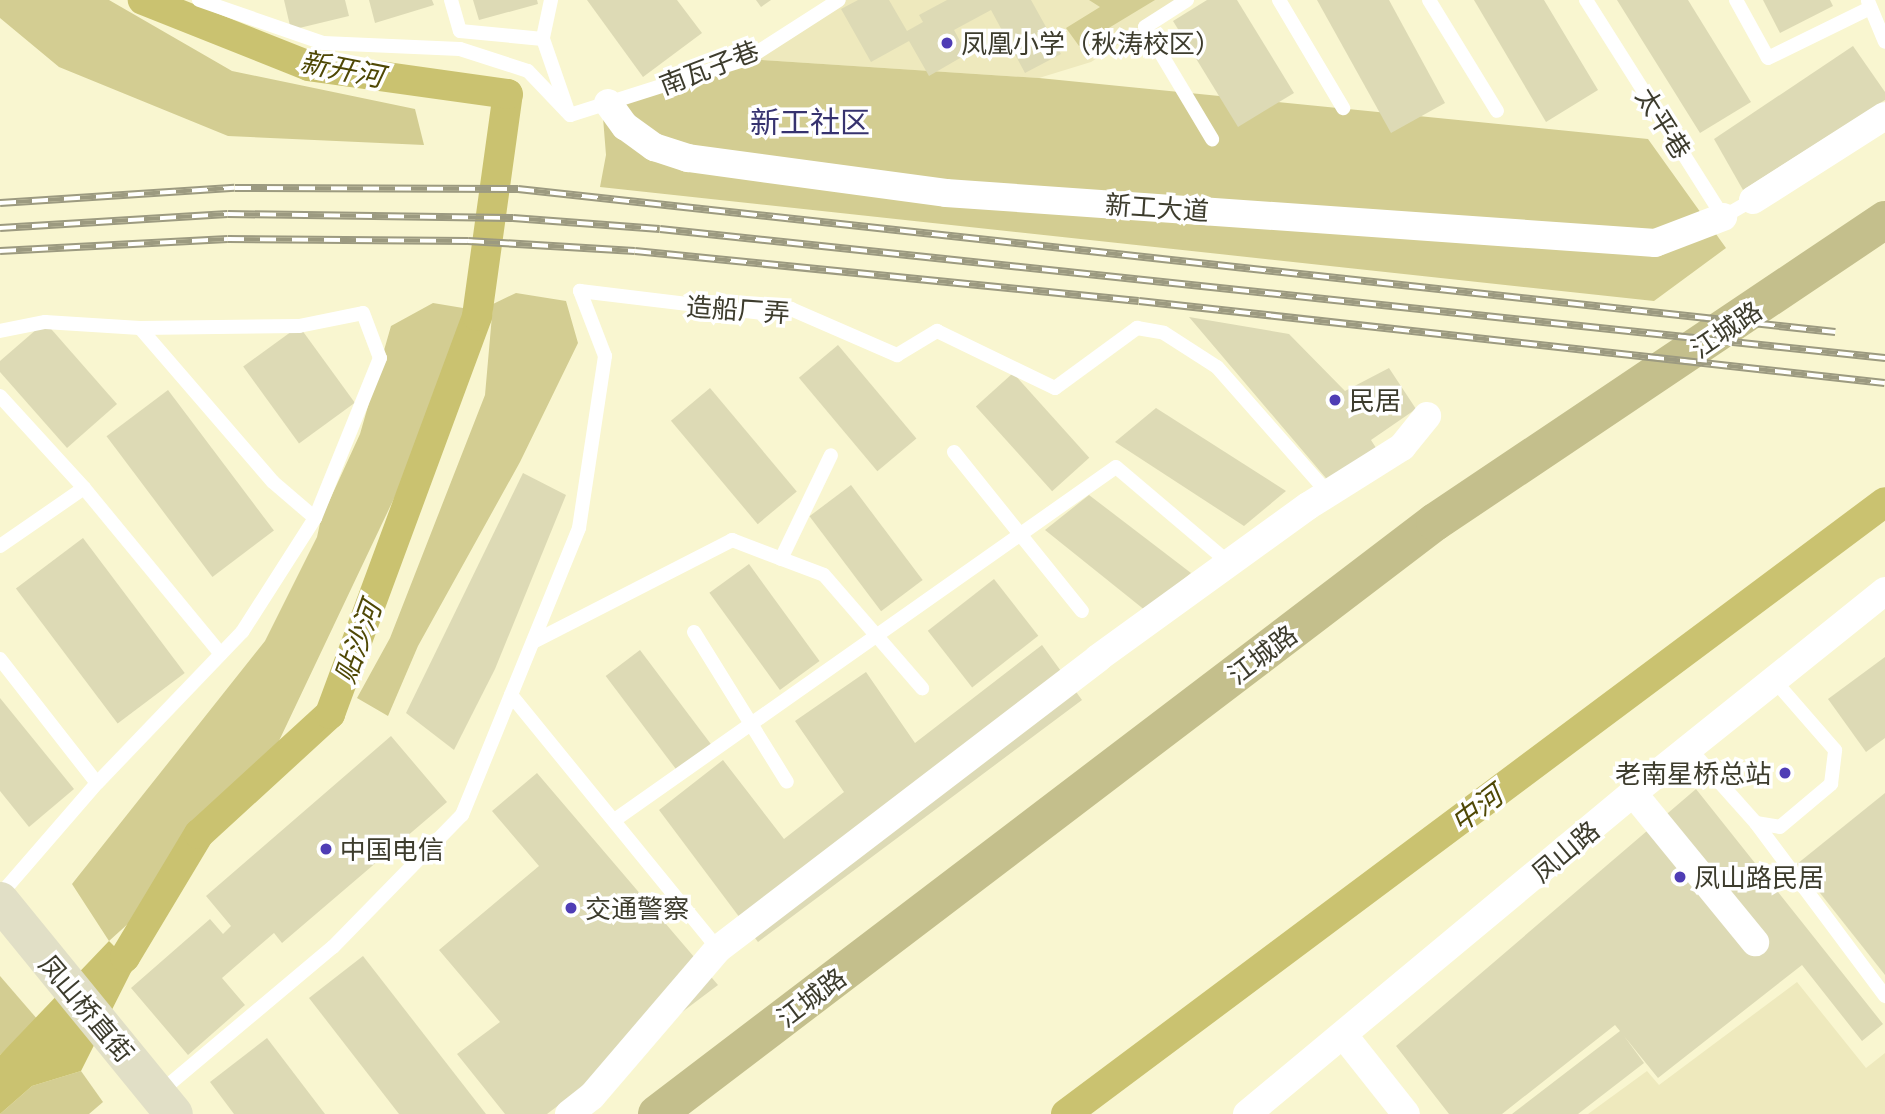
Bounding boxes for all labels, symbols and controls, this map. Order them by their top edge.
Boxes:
place label: 凤凰小学（秋涛校区） [961,27,1221,59]
street label: 南瓦子巷 [655,34,763,100]
marker: 凤凰小学（秋涛校区） [939,35,955,51]
water label: 新开河 [298,43,386,93]
street label: 太平巷 [1630,82,1698,164]
district label: 新工社区 [750,103,870,139]
street label: 新工大道 [1104,188,1210,226]
street label: 造船厂弄 [685,290,791,328]
street label: 江城路 [1685,294,1767,364]
place label: 民居 [1349,384,1401,416]
marker: 民居 [1327,392,1343,408]
water label: 贴沙河 [327,597,387,687]
street label: 江城路 [1221,618,1303,690]
place label: 老南星桥总站 [1615,757,1771,789]
marker: 老南星桥总站 [1777,765,1793,781]
water label: 中河 [1444,778,1508,838]
street label: 凤山路 [1525,814,1605,888]
place label: 中国电信 [340,833,444,865]
marker: 中国电信 [318,841,334,857]
place label: 凤山路民居 [1694,861,1824,893]
marker: 凤山路民居 [1672,869,1688,885]
place label: 交通警察 [585,892,689,924]
marker: 交通警察 [563,900,579,916]
street label: 凤山桥直街 [33,948,141,1068]
street label: 江城路 [770,961,852,1033]

